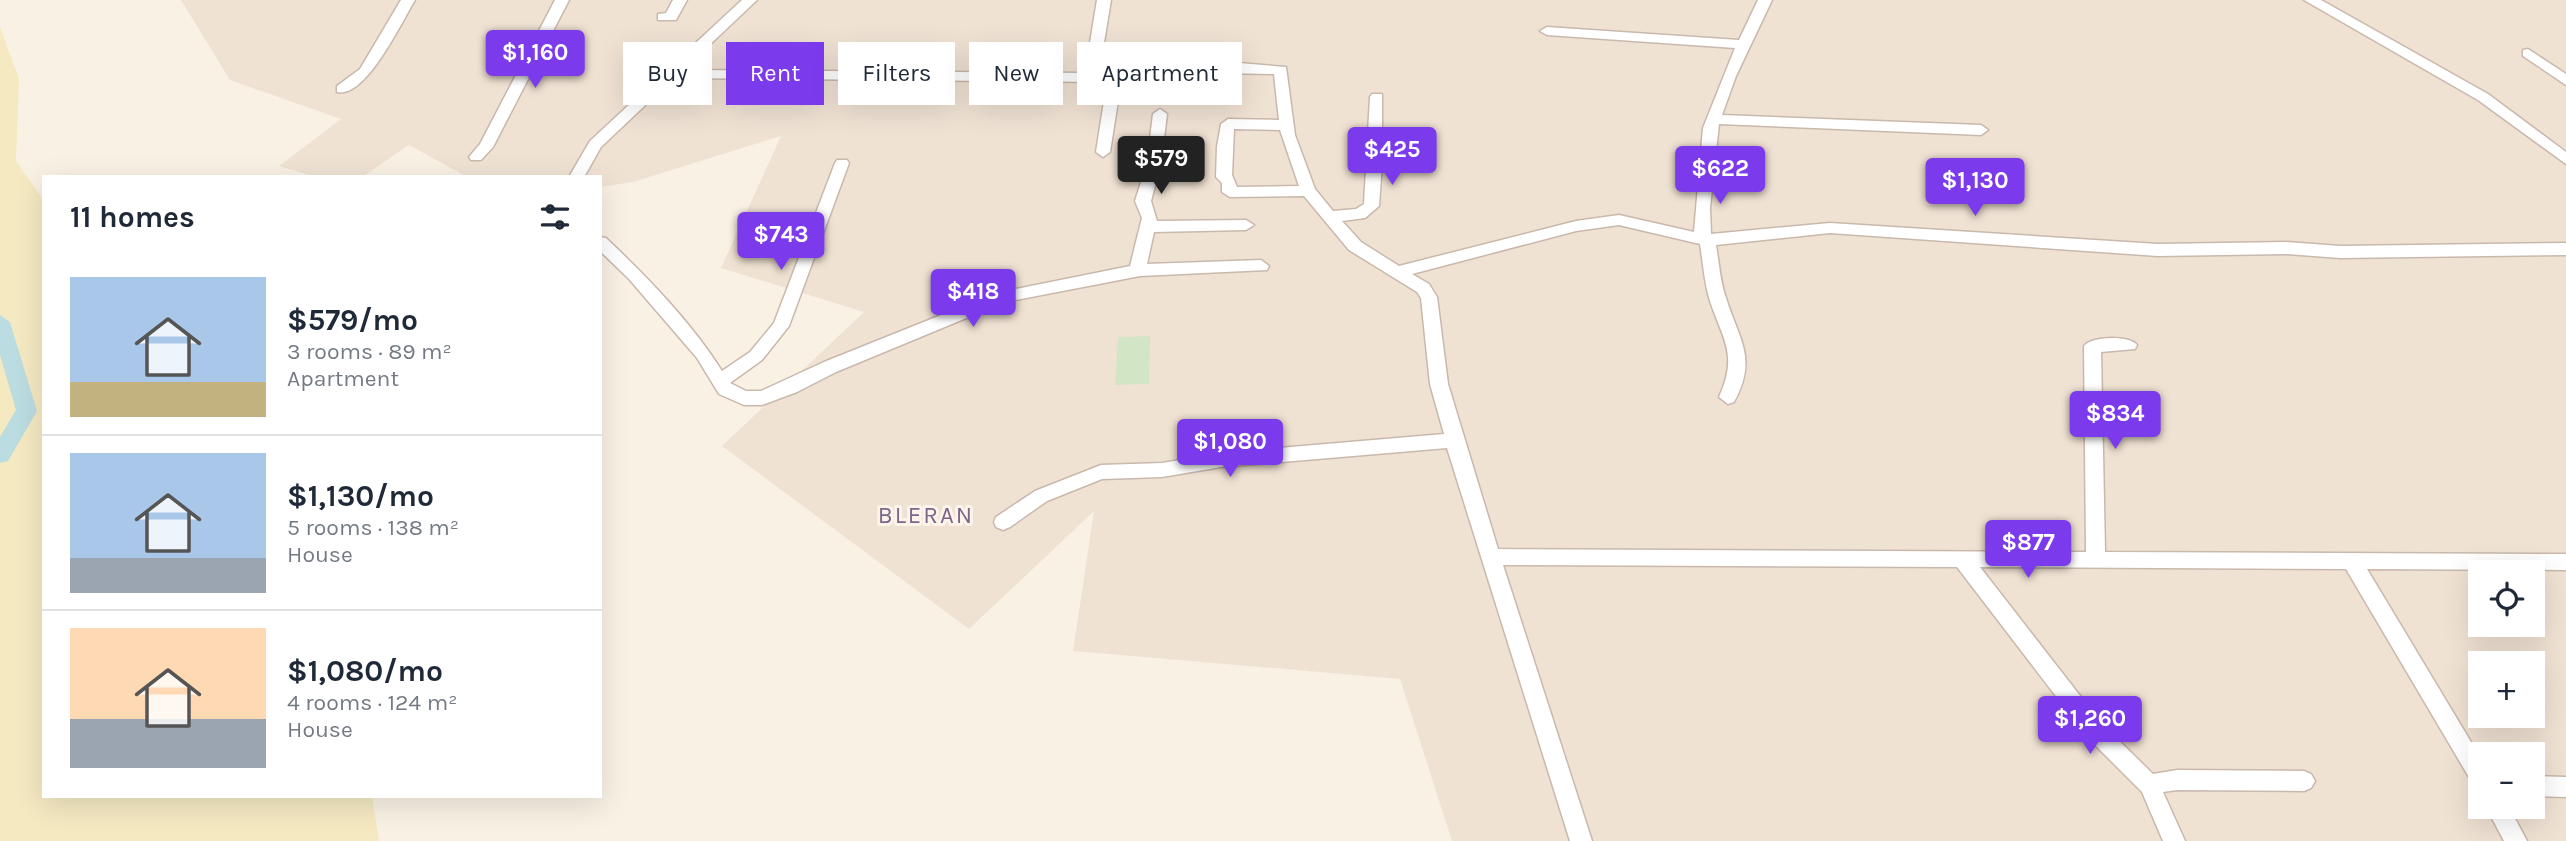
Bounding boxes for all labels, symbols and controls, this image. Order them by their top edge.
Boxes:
pin: $1,160 [478,31,592,90]
text: $1,160 [502,39,568,66]
chip: Buy [623,42,712,105]
chip: Rent [726,42,824,105]
chip: Filters [838,42,955,105]
chip: New [969,42,1063,105]
chip: Apartment [1077,42,1242,105]
pin: $425 [1351,128,1433,187]
pin: $579 [1120,136,1202,196]
text: $425 [1364,136,1420,163]
text: $579 [1134,145,1188,172]
pin: $622 [1679,146,1761,206]
text: $622 [1691,155,1749,182]
pin: $1,130 [1918,158,2032,218]
text: $1,130 [1942,167,2008,194]
icon: filters [536,198,574,236]
text: 11 homes [70,199,195,235]
pin: $743 [740,212,822,272]
text: $743 [753,221,809,248]
pin: $418 [932,270,1014,329]
text: $418 [947,278,999,305]
text: $579/mo [287,302,418,338]
icon: home [126,305,210,389]
text: 3 rooms · 89 m² [287,338,452,365]
text: Apartment [287,365,399,392]
pin: $834 [2074,392,2156,451]
text: $834 [2086,400,2144,427]
pin: $1,080 [1173,420,1287,479]
text: $1,080 [1193,428,1267,455]
text: $1,130/mo [287,478,434,514]
icon: home [126,481,210,565]
district label: BLERAN [878,501,974,529]
text: 5 rooms · 138 m² [287,514,459,541]
pin: $877 [1987,520,2069,580]
text: $877 [2001,529,2055,556]
text: House [287,541,353,568]
map controls [2468,560,2545,819]
button: locate [2468,560,2545,637]
button: + [2468,651,2545,728]
text: $1,080/mo [287,653,443,689]
icon: home [126,656,210,740]
text: 4 rooms · 124 m² [287,689,457,716]
pin: $1,260 [2033,696,2147,756]
text: $1,260 [2054,705,2126,732]
text: House [287,716,353,743]
button: − [2468,742,2545,819]

